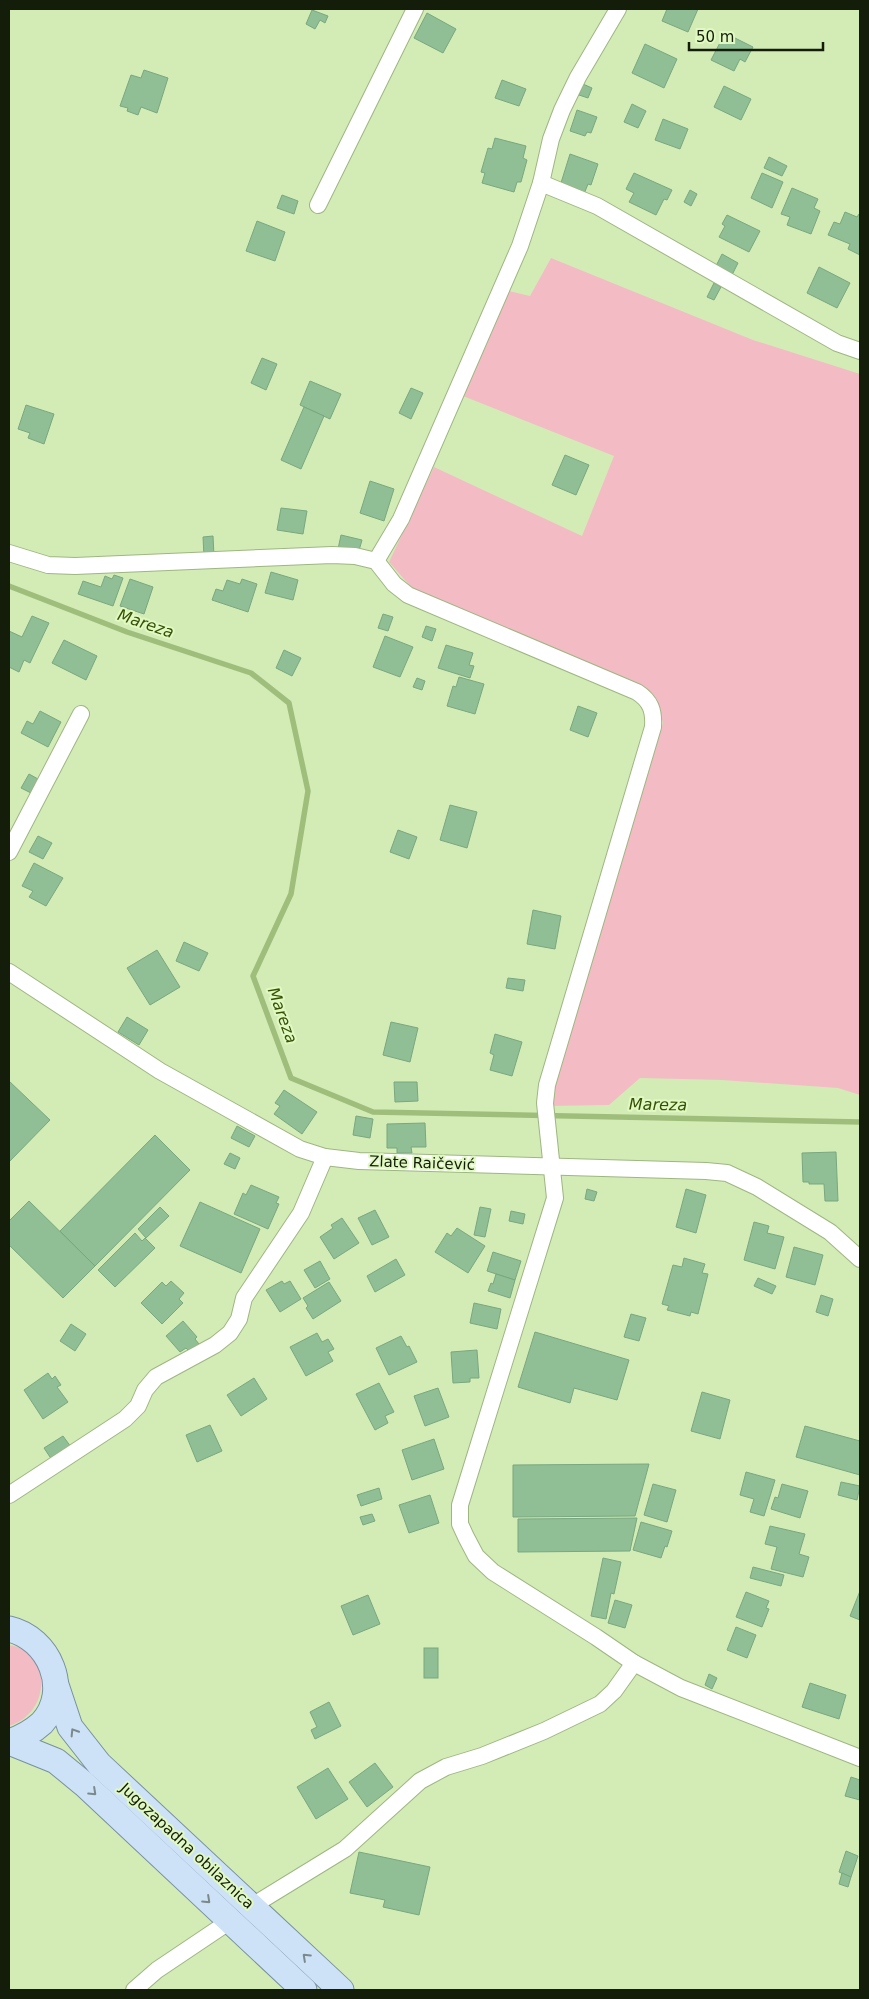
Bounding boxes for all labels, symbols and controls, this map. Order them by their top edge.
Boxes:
scale bar [689,20,823,52]
text: 50 m [696,28,734,46]
water label: Mareza [115,605,176,642]
water label: Mareza [264,985,301,1046]
water label: Mareza [629,1094,687,1115]
street label: Zlate Raičević [369,1152,475,1174]
one-way arrow [70,1728,80,1737]
street label: Jugozapadna obilaznica [116,1779,258,1913]
one-way arrow [88,1786,97,1795]
one-way arrow [202,1894,211,1903]
one-way arrow [302,1954,311,1963]

